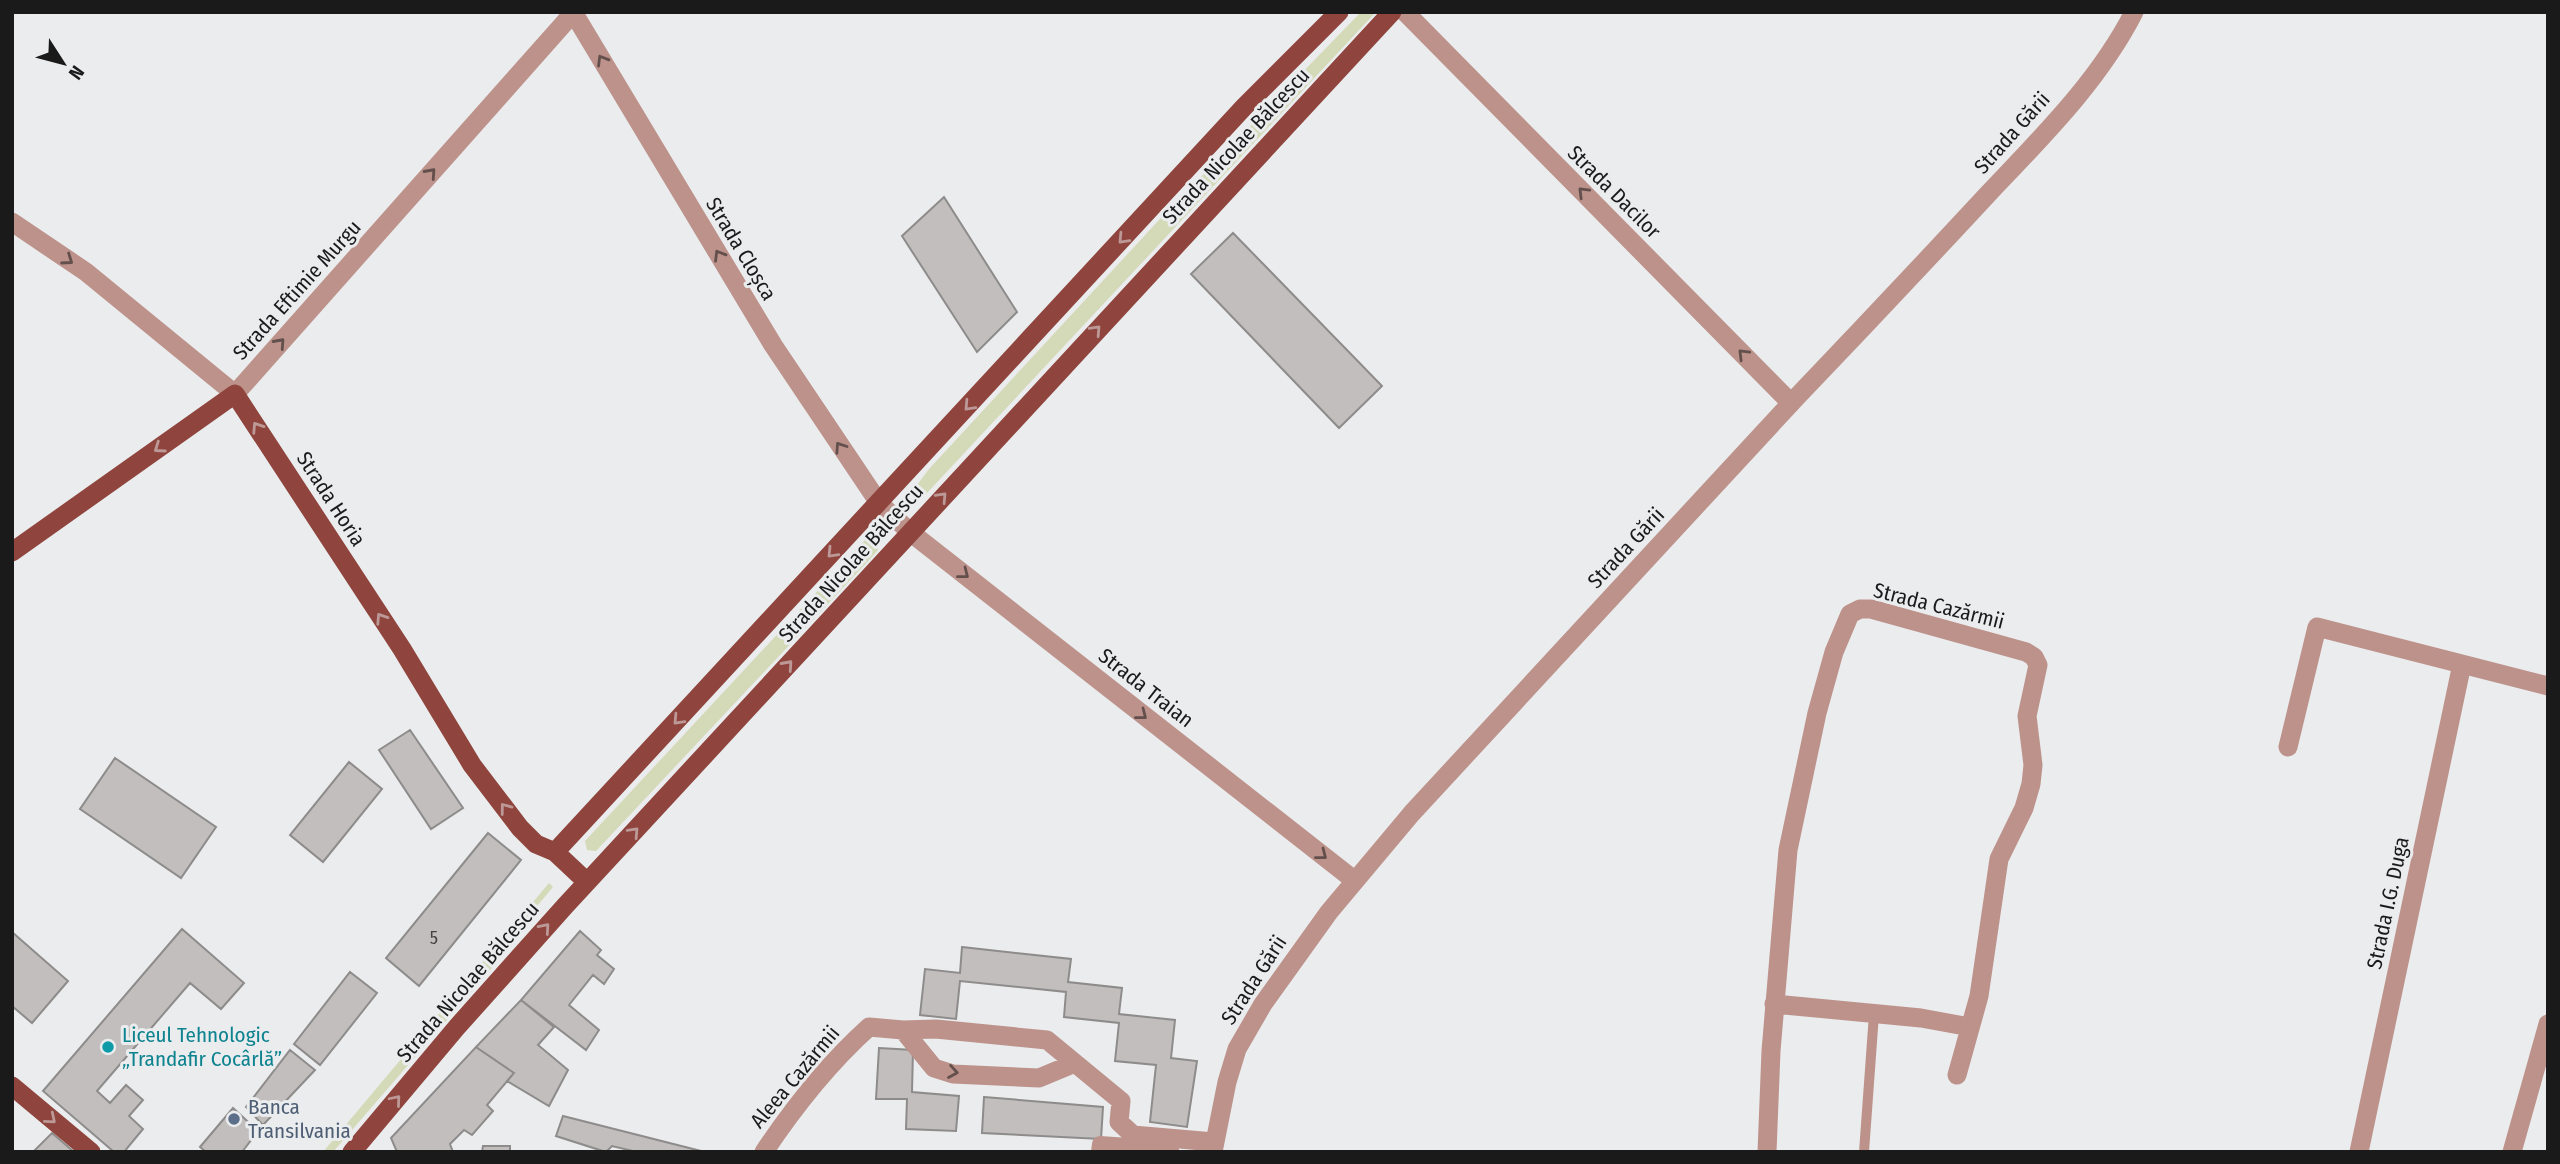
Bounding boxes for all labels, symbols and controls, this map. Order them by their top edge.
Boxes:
north arrow [28,28,98,98]
one-way arrow [597,55,610,68]
text: N [64,61,89,84]
street label: Strada Nicolae Bălcescu [1157,62,1315,230]
street label: Strada Gării [1969,87,2055,179]
street label: Strada Dacilor [1562,140,1666,244]
one-way arrow [423,168,435,181]
one-way arrow [1579,188,1592,201]
street label: Strada Cloșca [700,193,782,305]
street label: Strada Eftimie Murgu [227,215,367,365]
one-way arrow [1119,231,1131,244]
one-way arrow [714,250,727,263]
one-way arrow [61,252,74,265]
one-way arrow [1088,325,1100,338]
one-way arrow [272,338,284,351]
one-way arrow [1739,350,1752,363]
one-way arrow [964,398,977,411]
one-way arrow [252,422,265,435]
one-way arrow [154,439,167,452]
one-way arrow [836,442,849,455]
street label: Strada Horia [291,447,371,551]
street label: Strada Nicolae Bălcescu [773,478,929,648]
one-way arrow [934,492,946,505]
street label: Strada Gării [1582,502,1670,594]
one-way arrow [828,544,841,557]
one-way arrow [956,566,968,579]
street label: Strada Cazărmii [1871,577,2007,635]
one-way arrow [376,612,389,625]
street label: Strada Traian [1093,643,1199,733]
one-way arrow [780,660,793,673]
one-way arrow [1135,706,1147,719]
one-way arrow [674,712,686,725]
one-way arrow [500,804,513,816]
one-way arrow [625,827,638,840]
street label: Strada I.G. Duga [2361,834,2415,972]
one-way arrow [1314,846,1326,859]
street label: Strada Nicolae Bălcescu [391,896,545,1068]
one-way arrow [537,923,549,936]
house number: 5 [430,927,438,949]
street label: Strada Gării [1216,931,1292,1029]
street label: Aleea Cazărmii [745,1021,845,1133]
place label: Liceul Tehnologic „Trandafir Cocârlă” [122,1022,282,1072]
marker: Liceul Tehnologic „Trandafir Cocârlă” [100,1039,116,1055]
one-way arrow [947,1064,959,1079]
place label: Banca Transilvania [248,1094,351,1144]
one-way arrow [388,1095,401,1107]
one-way arrow [43,1111,56,1123]
marker: Banca Transilvania [226,1111,242,1127]

